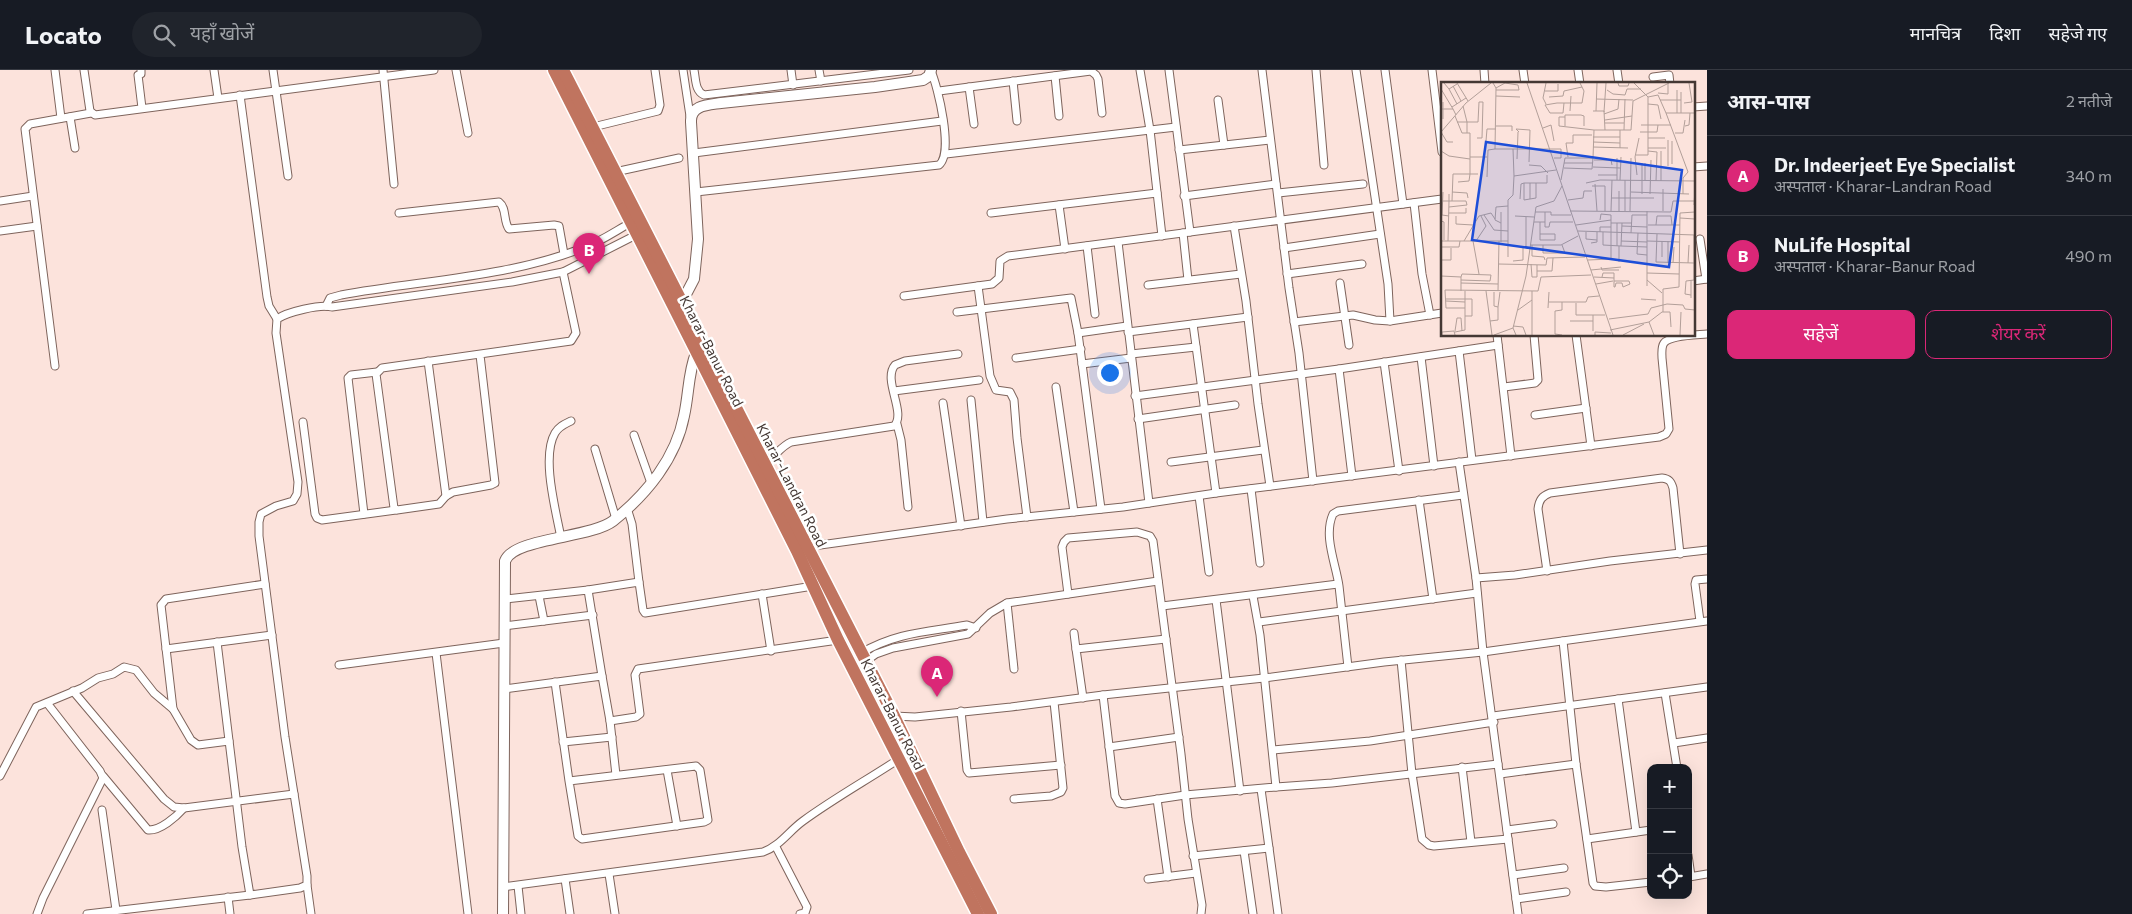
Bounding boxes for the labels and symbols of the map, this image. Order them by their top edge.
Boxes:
inset map [1441,82,1694,336]
pin: B [573,233,605,274]
street label: Kharar-Banur Road [677,293,747,409]
your location [1097,360,1123,386]
street label: Kharar-Landran Road [753,420,831,550]
street label: Kharar-Banur Road [858,656,928,772]
pin: A [921,656,953,697]

